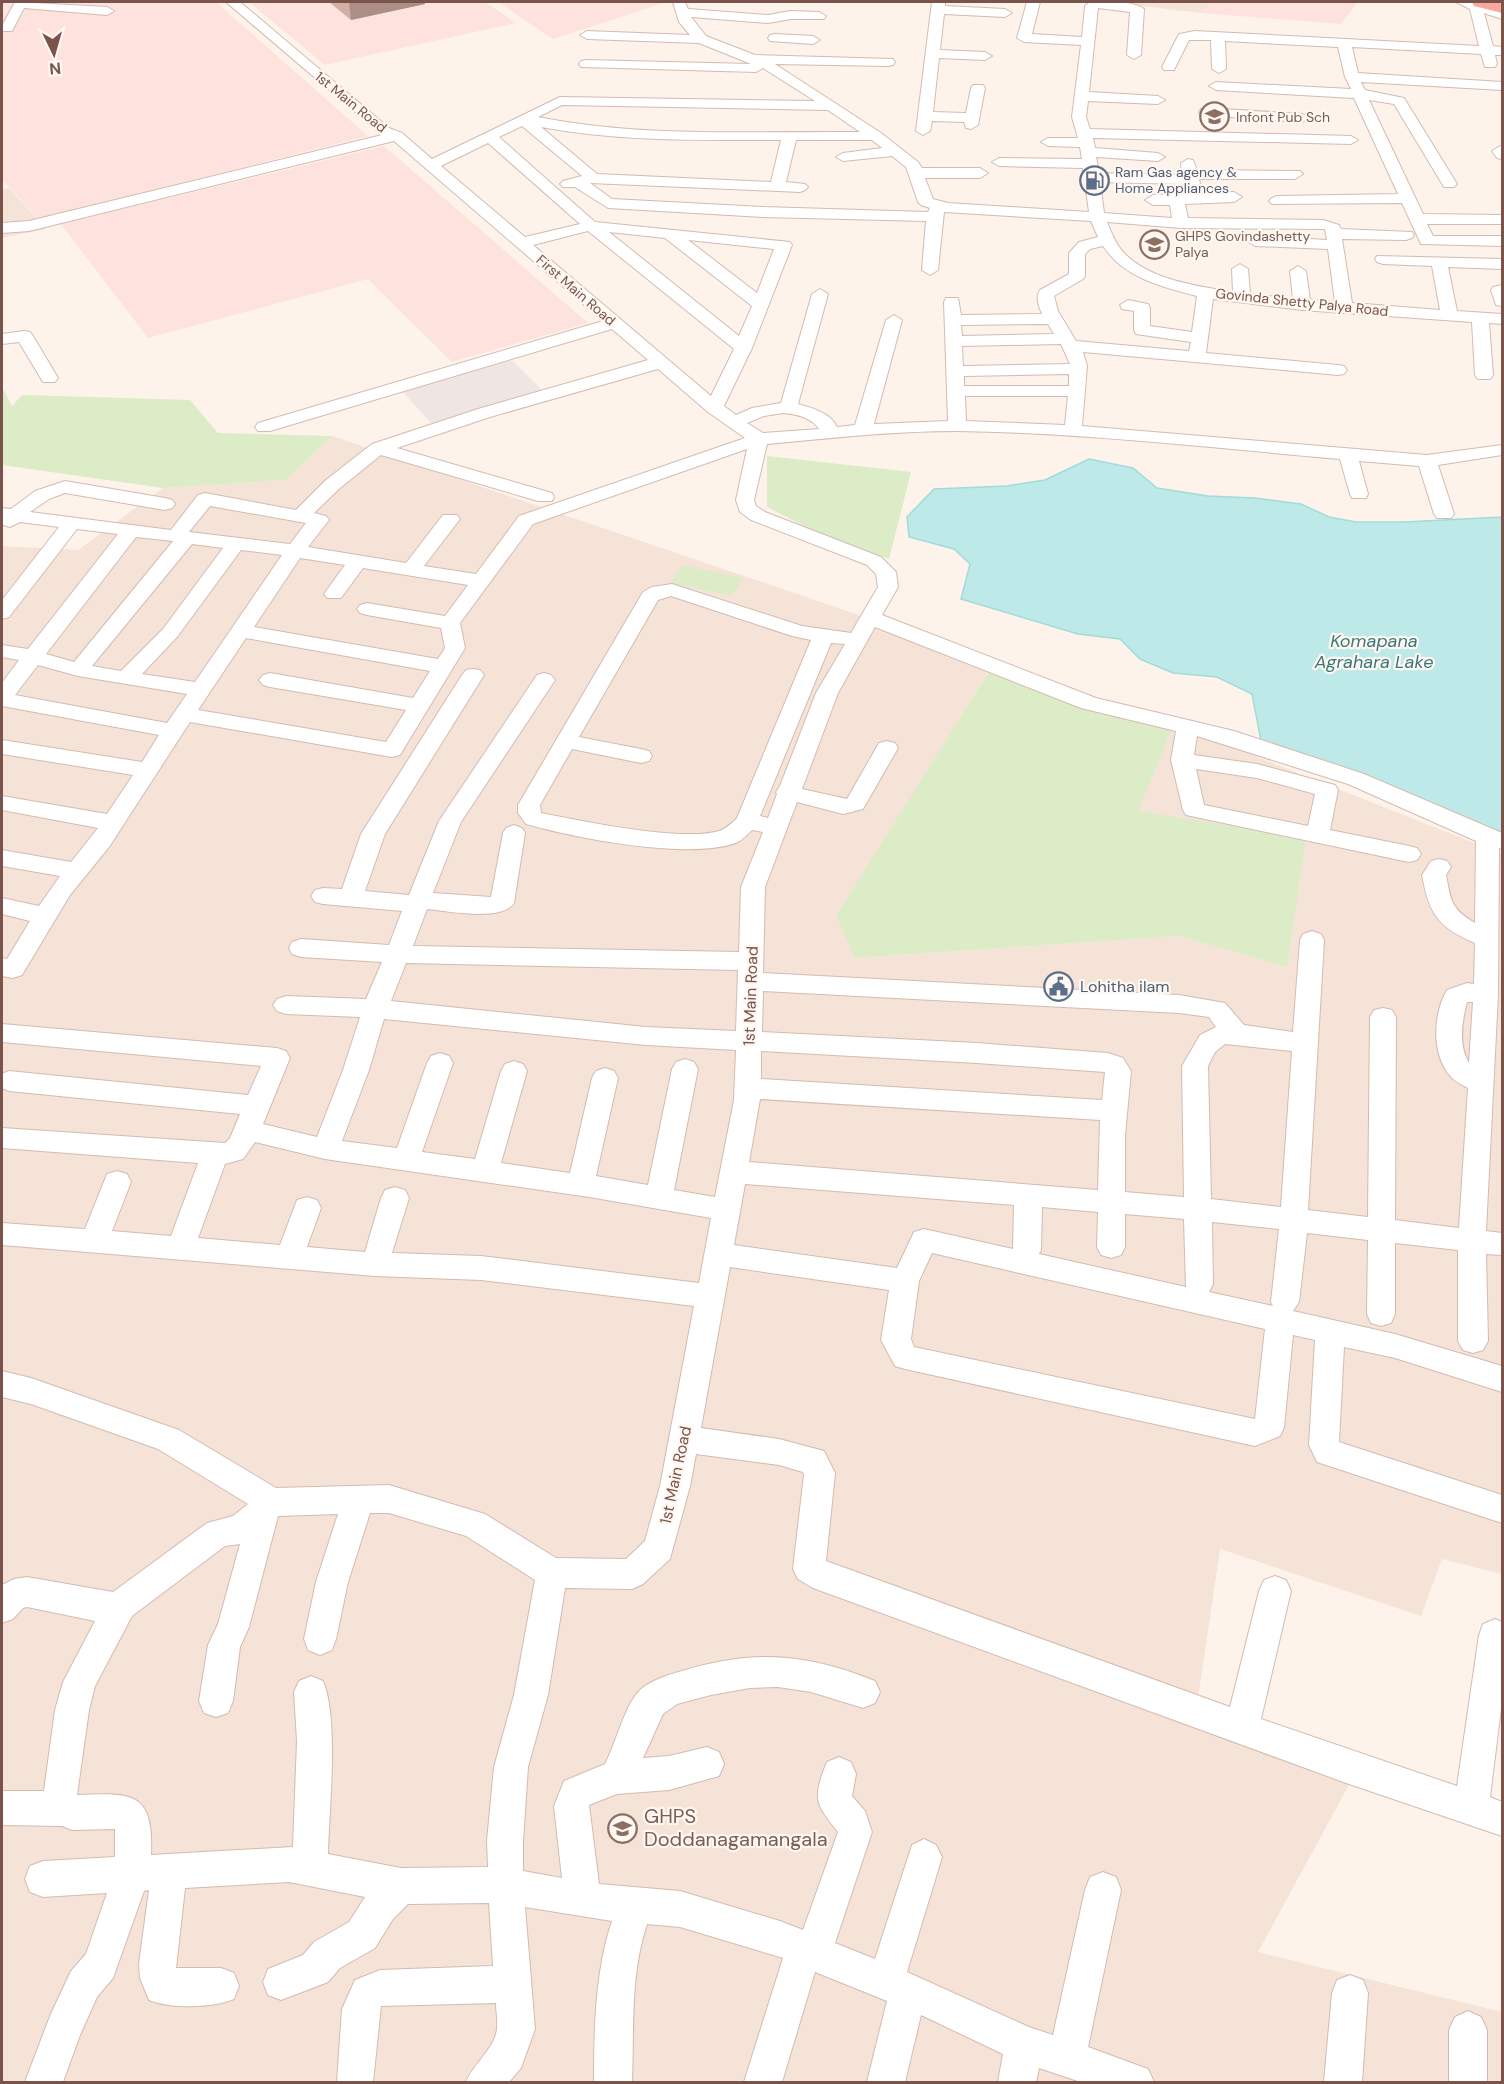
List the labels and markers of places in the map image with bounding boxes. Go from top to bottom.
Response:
school or university icon: Infont Pub Sch [1199,101,1231,133]
place label: Infont Pub Sch [1236,108,1330,126]
place label: Ram Gas agency & Home Appliances [1115,163,1237,197]
fuel station icon: Ram Gas agency & Home Appliances [1078,164,1110,196]
place label: GHPS Govindashetty Palya [1175,227,1311,261]
school or university icon: GHPS Govindashetty Palya [1138,228,1170,260]
public building icon: Lohitha ilam [1043,970,1075,1002]
place label: Lohitha ilam [1080,976,1169,997]
place label: GHPS Doddanagamangala [644,1803,828,1852]
school or university icon: GHPS Doddanagamangala [607,1812,639,1844]

